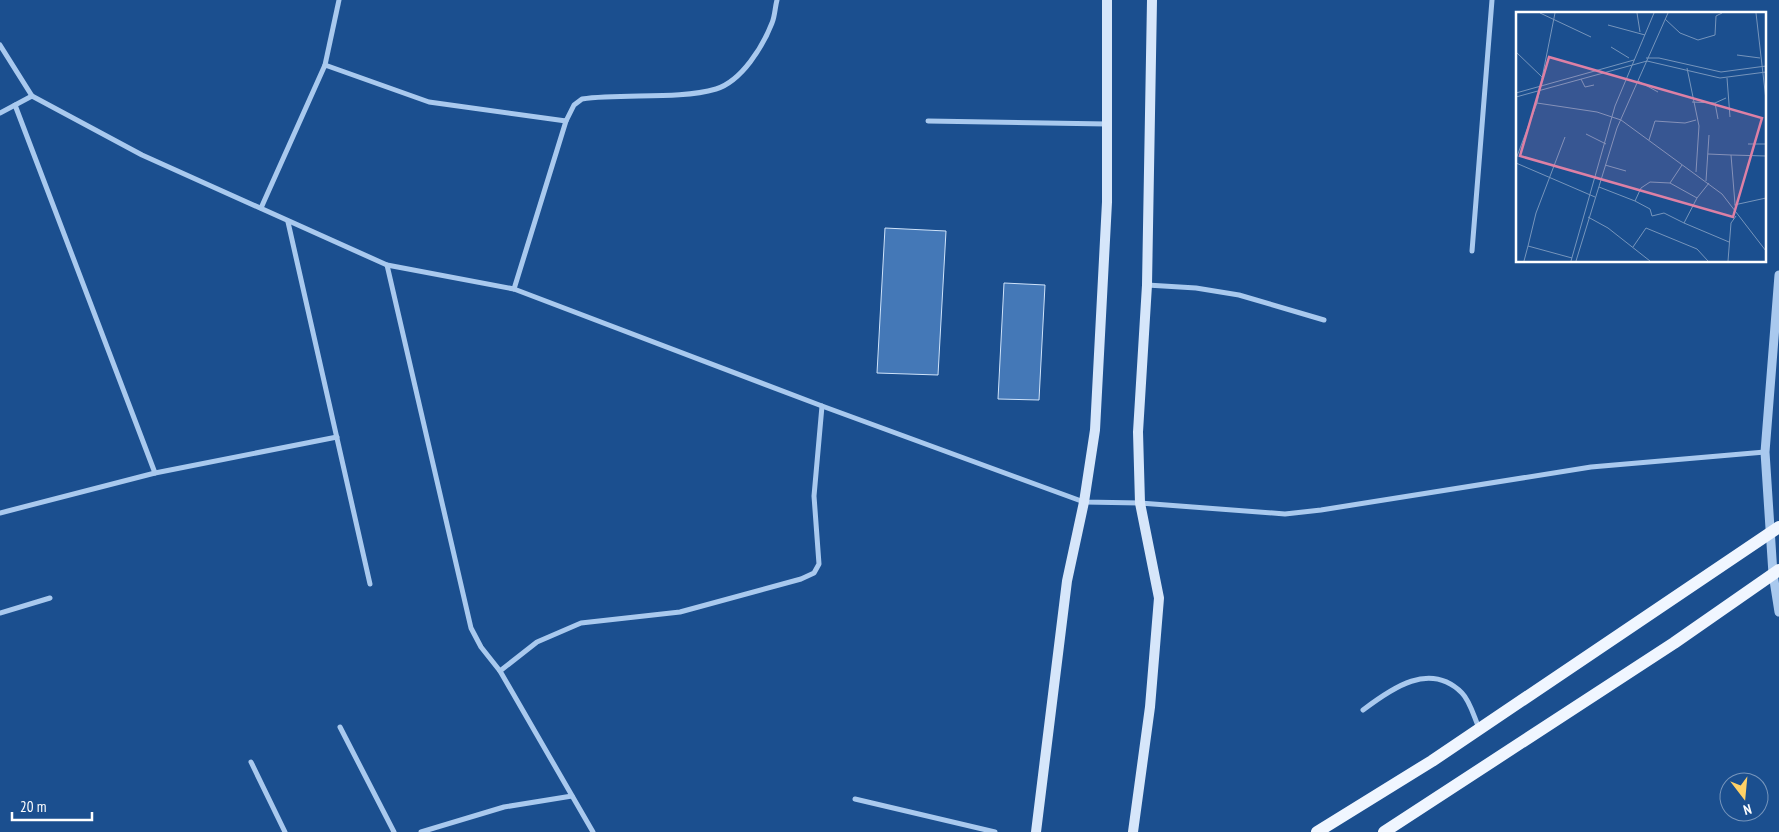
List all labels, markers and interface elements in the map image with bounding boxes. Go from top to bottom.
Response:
inset map [1516,12,1766,262]
north arrow [1719,772,1769,822]
scale bar [12,790,92,822]
text: 20 m [20,797,46,816]
text: N [1741,800,1754,819]

